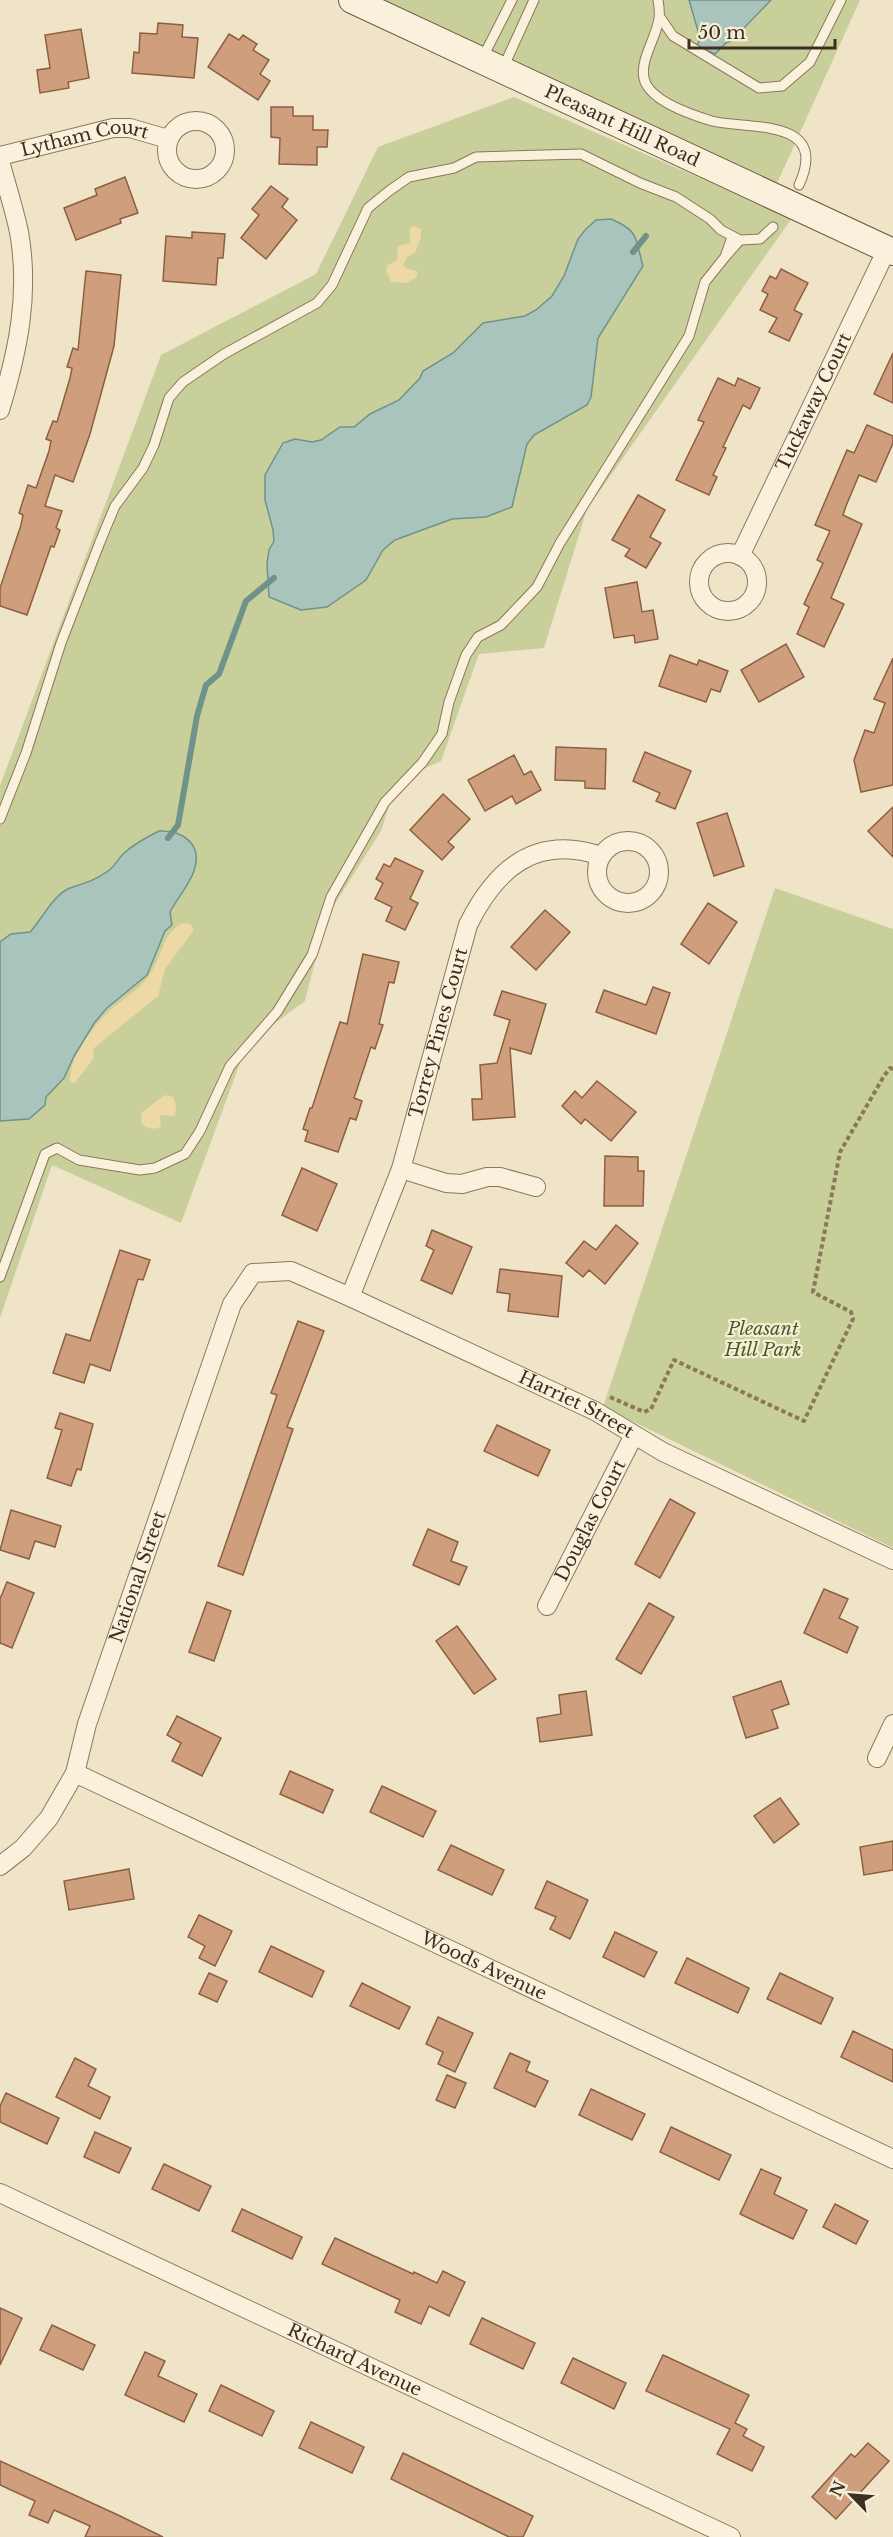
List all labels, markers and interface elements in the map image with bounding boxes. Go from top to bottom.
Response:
scale bar [689,12,834,50]
text: 50 m [698,22,746,44]
street label: Pleasant Hill Road [541,80,703,171]
street label: Lytham Court [18,117,151,161]
street label: Tuckaway Court [771,329,856,474]
street label: Torrey Pines Court [405,945,472,1120]
park label: Pleasant Hill Park [724,1318,801,1361]
street label: Harriet Street [515,1366,638,1443]
street label: Douglas Court [550,1456,631,1585]
street label: National Street [105,1508,171,1646]
street label: Woods Avenue [416,1926,550,2005]
street label: Richard Avenue [284,2319,425,2401]
north arrow [821,2465,881,2525]
text: N [825,2478,850,2500]

